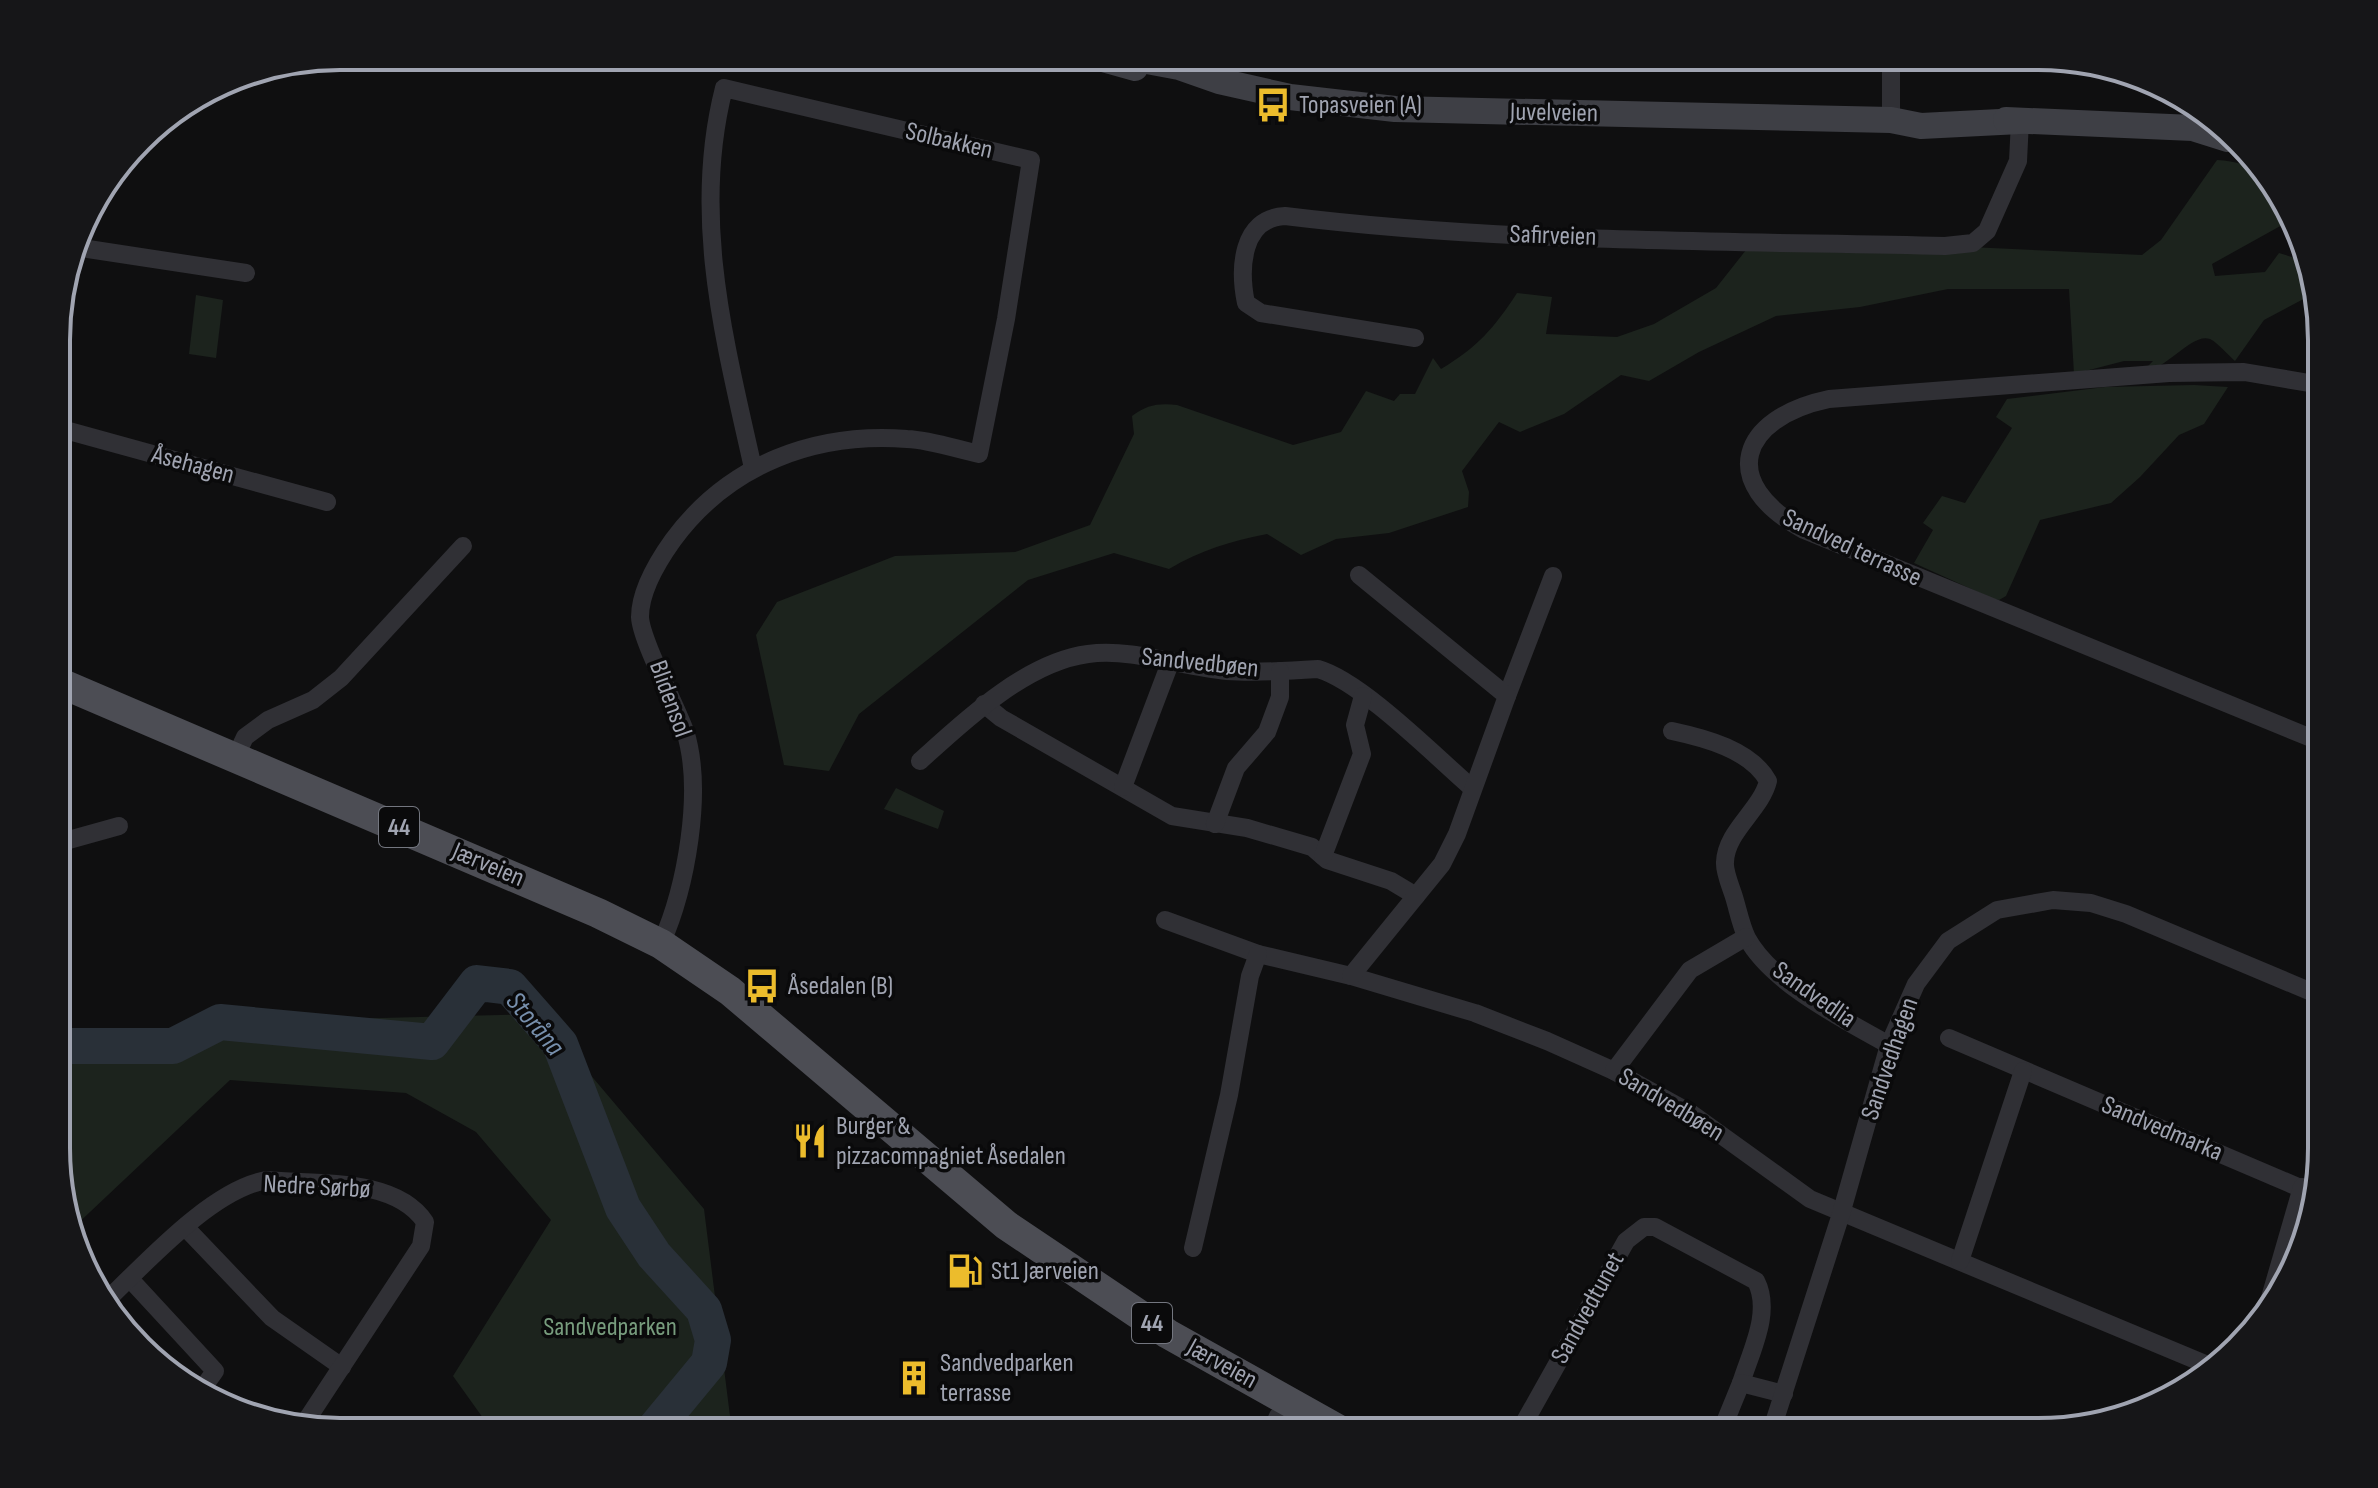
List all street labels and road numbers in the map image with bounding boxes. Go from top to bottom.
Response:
street label: Juvelveien [1509,97,1598,129]
street label: Solbakken [902,116,996,166]
street label: Safirveien [1509,219,1597,253]
street label: Åsehagen [147,439,238,491]
street label: Sandved terrasse [1778,502,1926,594]
street label: Sandvedbøen [1140,641,1260,685]
street label: Blidensol [642,657,698,741]
road number: 44 [379,807,419,847]
street label: Jærveien [446,836,529,894]
street label: Sandvedlia [1766,955,1862,1035]
street label: Sandvedhagen [1855,994,1925,1124]
street label: Sandvedbøen [1613,1061,1729,1149]
street label: Sandvedmarka [2097,1090,2227,1168]
street label: Nedre Sørbø [263,1169,372,1205]
street label: Sandvedtunet [1545,1247,1631,1369]
road number: 44 [1132,1303,1172,1343]
street label: Jærveien [1181,1332,1262,1396]

